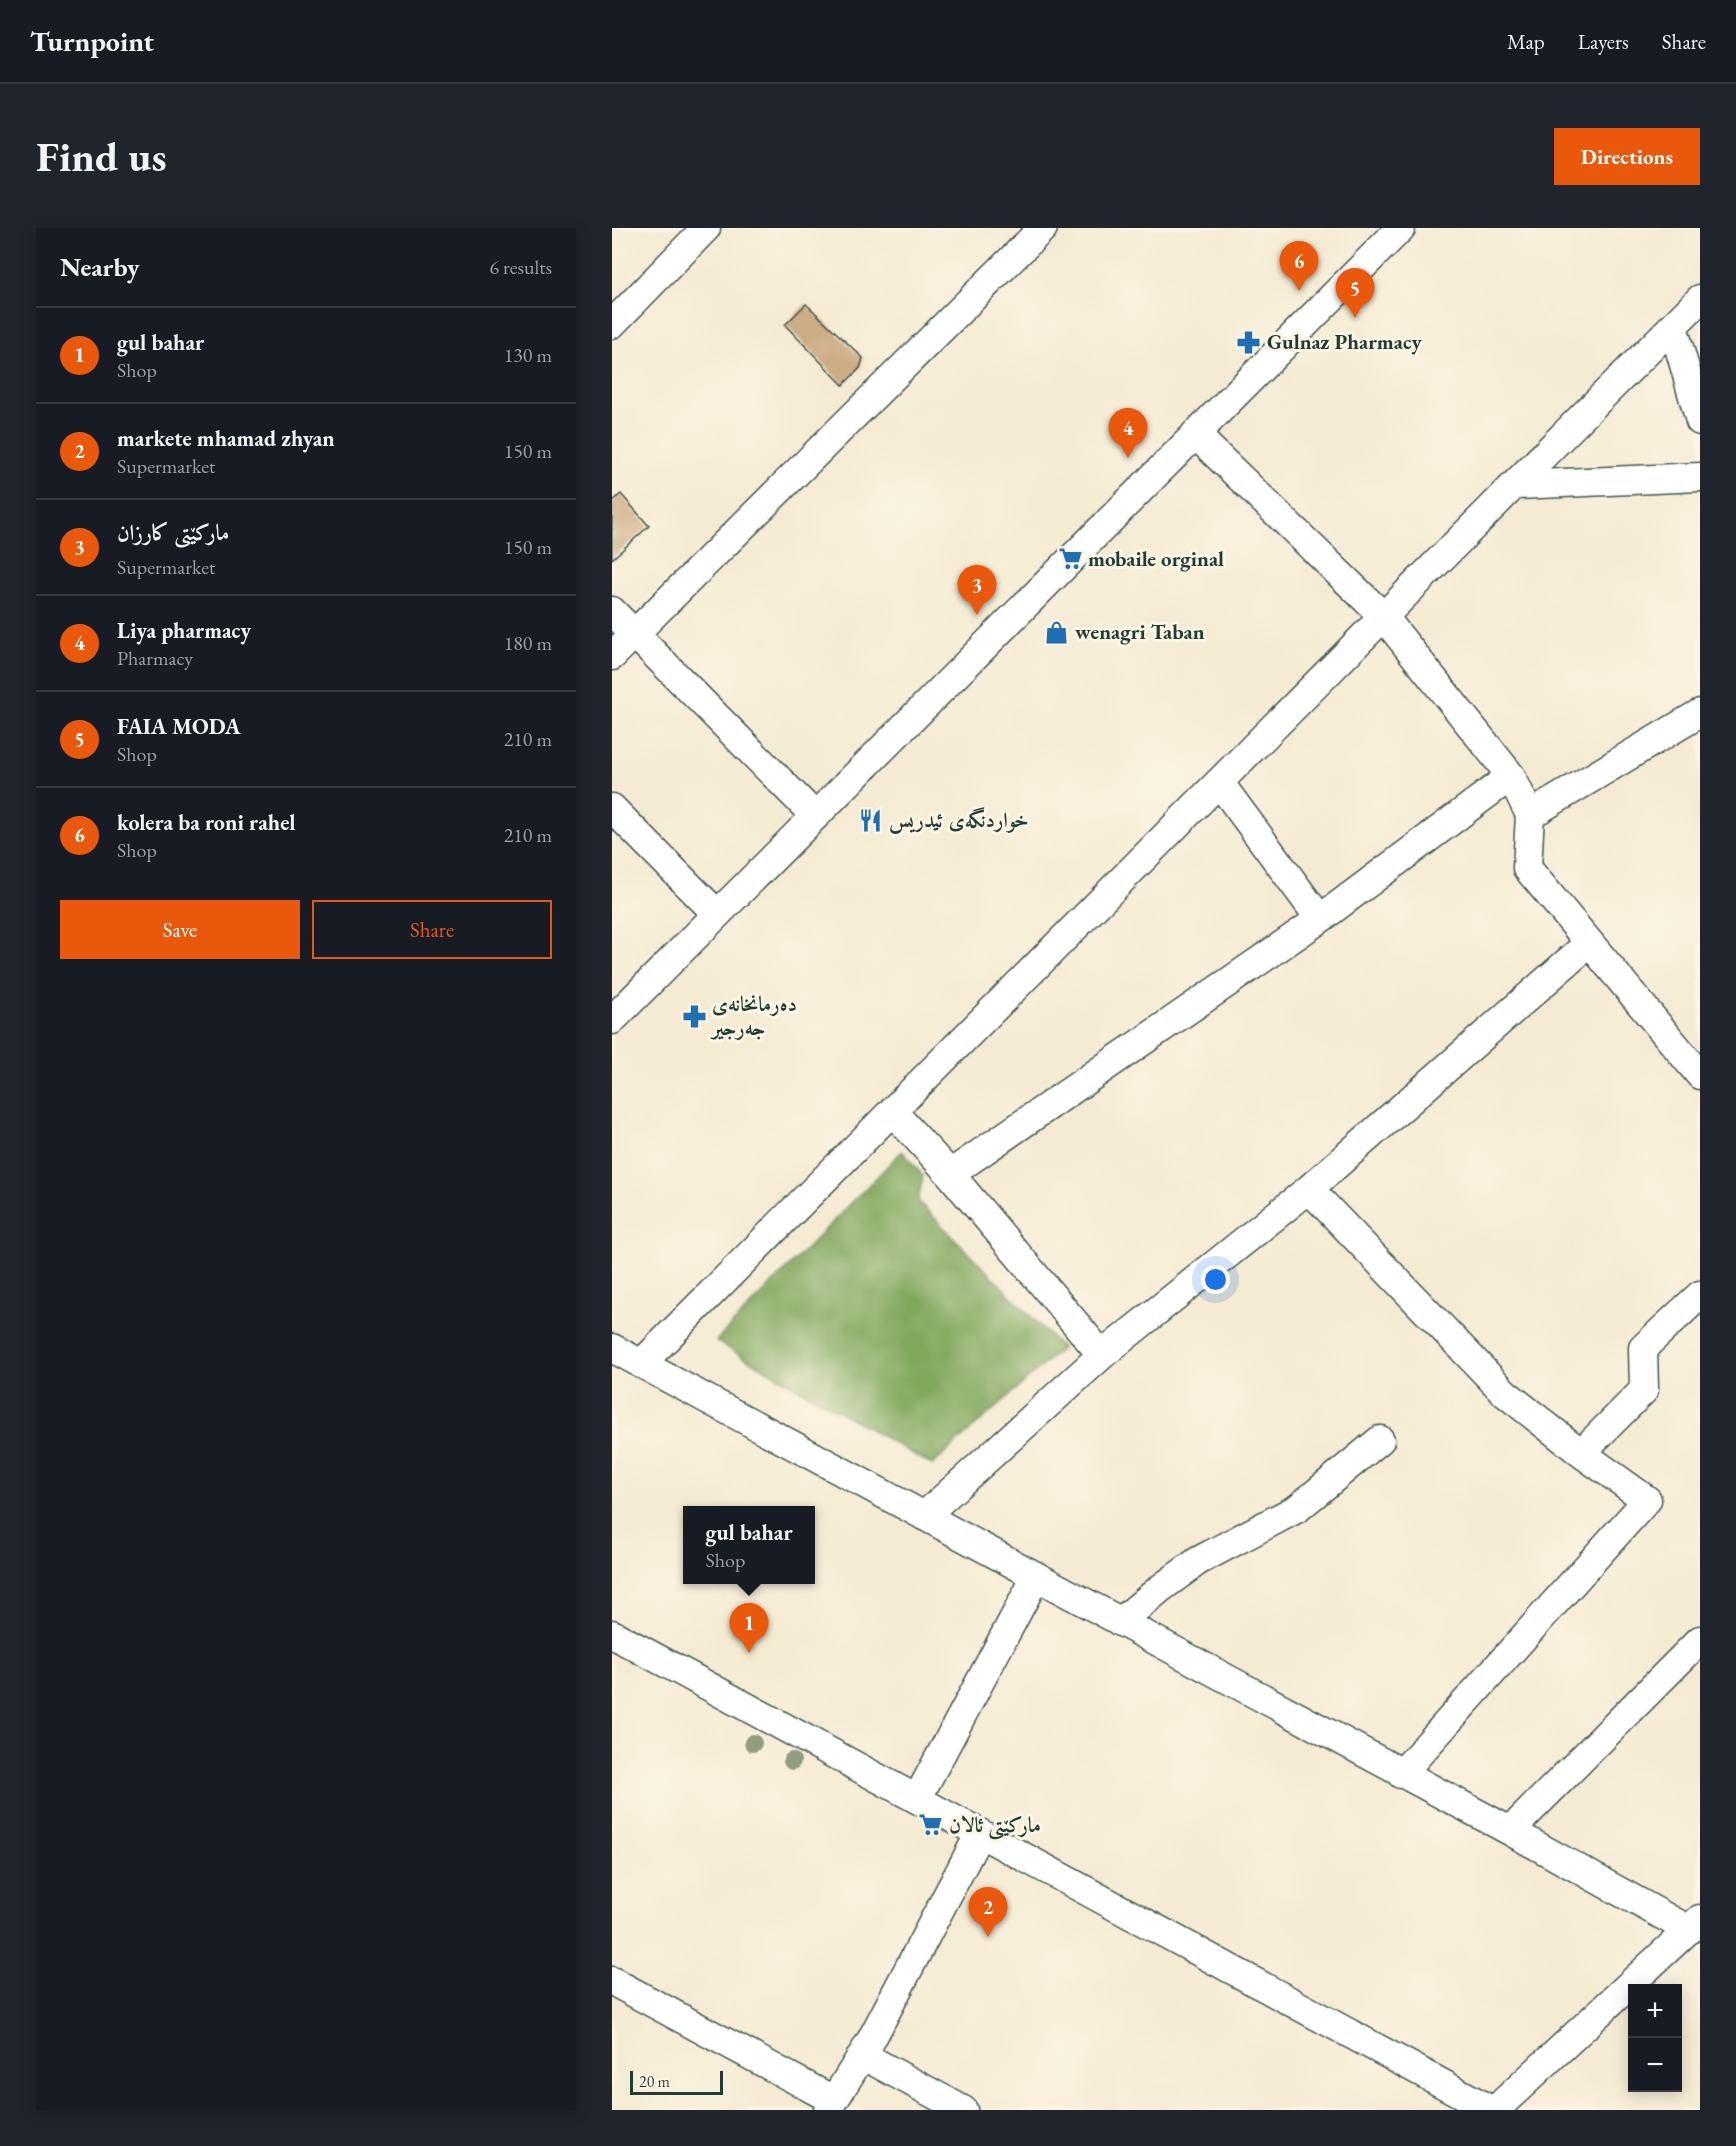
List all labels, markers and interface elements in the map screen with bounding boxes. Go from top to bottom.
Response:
text: Turnpoint [30,23,154,59]
text: Map [1507,28,1545,55]
text: Layers [1578,28,1629,55]
text: Share [1662,28,1706,55]
button: Directions [1554,128,1700,185]
text: Find us [36,129,167,184]
pin: 6 [1280,242,1318,291]
text: Nearby [60,250,140,284]
text: 6 results [489,254,552,280]
pin: 5 [1336,268,1374,318]
text: gul bahar [117,328,204,357]
place label: Gulnaz Pharmacy [1267,328,1423,355]
pharmacy icon: Gulnaz Pharmacy [1236,329,1262,355]
text: 1 [74,342,85,368]
text: 130 m [504,342,552,368]
text: Shop [117,357,157,383]
pin: 4 [1108,408,1148,458]
text: markete mhamad zhyan [117,424,335,453]
text: 2 [74,438,85,464]
text: 150 m [504,438,552,464]
text: Supermarket [117,453,215,479]
text: مارکێتی کارزان [117,518,229,547]
text: 3 [74,534,85,560]
text: 150 m [504,534,552,560]
place label: mobaile orginal [1088,545,1224,572]
supermarket icon: mobaile orginal [1057,546,1083,572]
text: Supermarket [117,554,215,580]
pin: 3 [958,566,997,615]
text: Liya pharmacy [117,616,251,645]
place label: wenagri Taban [1075,618,1205,645]
shop icon: wenagri Taban [1044,619,1070,645]
text: 4 [74,630,85,656]
text: 180 m [504,630,552,656]
text: Pharmacy [117,645,193,671]
text: FAIA MODA [117,712,241,741]
text: 5 [74,726,85,752]
text: 210 m [504,726,552,752]
text: Shop [117,741,157,767]
place label: خواردنگەی ئیدریس [889,806,1029,834]
restaurant icon: خواردنگەی ئیدریس [858,807,884,833]
text: kolera ba roni rahel [117,808,296,837]
text: 6 [74,822,85,848]
text: 210 m [504,822,552,848]
text: Shop [117,837,157,863]
button: Save [60,900,300,959]
button: Share [312,900,552,959]
place label: دەرمانخانەی جەرجیر [710,990,797,1041]
pharmacy icon: دەرمانخانەی جەرجیر [681,1003,707,1029]
your location [1201,1265,1230,1294]
popup [683,1506,815,1584]
text: gul bahar [705,1518,793,1547]
text: Shop [705,1547,745,1573]
pin: 1 [730,1604,768,1653]
place label: مارکێتی ئالان [949,1811,1041,1840]
supermarket icon: مارکێتی ئالان [918,1812,944,1838]
pin: 2 [968,1888,1007,1937]
map controls [1628,1984,1682,2092]
button: + [1628,1984,1682,2038]
button: − [1628,2038,1682,2092]
scale bar [630,2068,723,2096]
text: 20 m [639,2071,670,2092]

